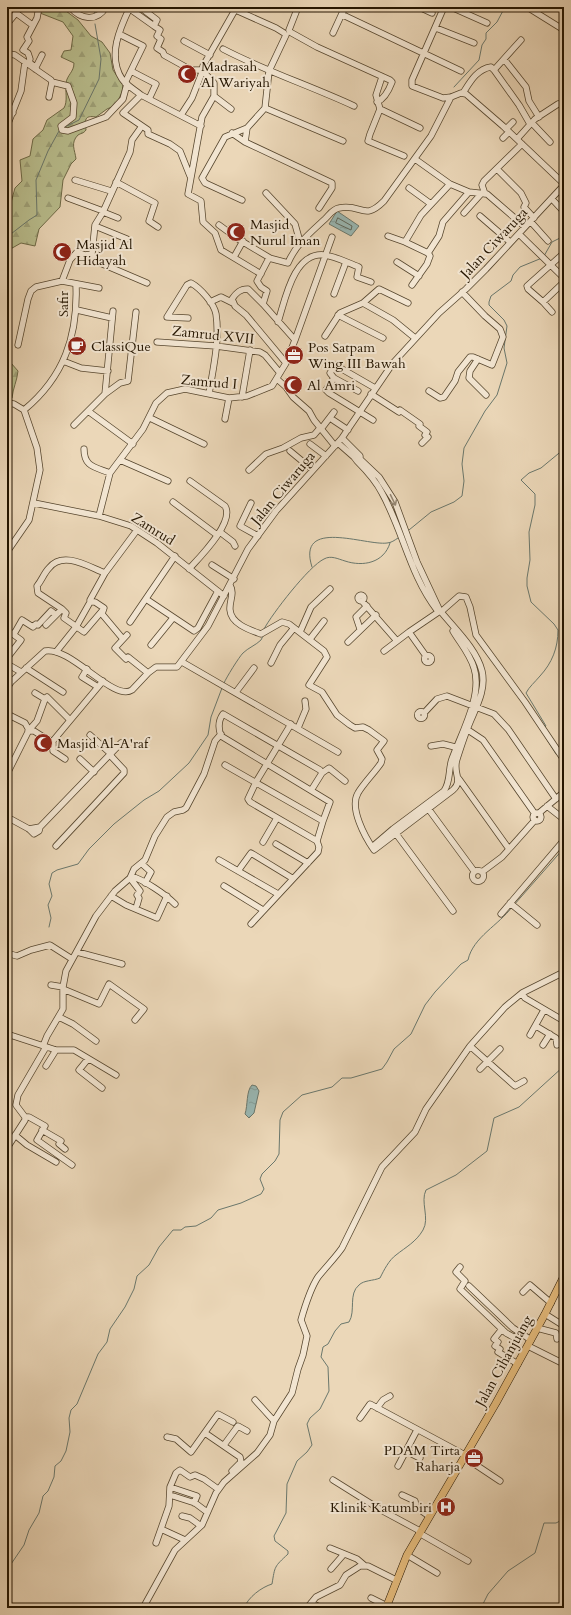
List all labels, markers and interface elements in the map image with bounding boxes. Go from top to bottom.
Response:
place label: Madrasah Al Wariyah [201,57,270,92]
mosque icon: Madrasah Al Wariyah [176,63,198,85]
street label: Jalan Ciwaruga [455,203,532,284]
place label: Masjid Nurul Iman [250,215,320,250]
mosque icon: Masjid Nurul Iman [225,221,247,243]
place label: Masjid Al Hidayah [76,235,133,270]
mosque icon: Masjid Al Hidayah [51,241,73,263]
street label: Safir [54,290,73,317]
street label: Zamrud XVII [171,321,255,349]
cafe icon: ClassiQue [66,335,88,357]
place label: ClassiQue [91,337,151,356]
place label: Pos Satpam Wing III Bawah [307,338,406,373]
office icon: Pos Satpam Wing III Bawah [283,344,305,366]
street label: Zamrud I [180,370,238,394]
mosque icon: Al Amri [282,374,304,396]
place label: Al Amri [307,376,355,395]
street label: Jalan Ciwaruga [245,447,319,530]
one-way arrow [390,494,397,506]
street label: Zamrud [128,508,179,550]
mosque icon: Masjid Al-A'raf [32,732,54,754]
place label: Masjid Al-A'raf [57,734,151,753]
street label: Jalan Cihanjuang [470,1312,537,1412]
place label: PDAM Tirta Raharja [384,1441,460,1476]
office icon: PDAM Tirta Raharja [463,1447,485,1469]
hospital icon: Klinik Katumbiri [435,1496,457,1518]
place label: Klinik Katumbiri [330,1498,432,1517]

